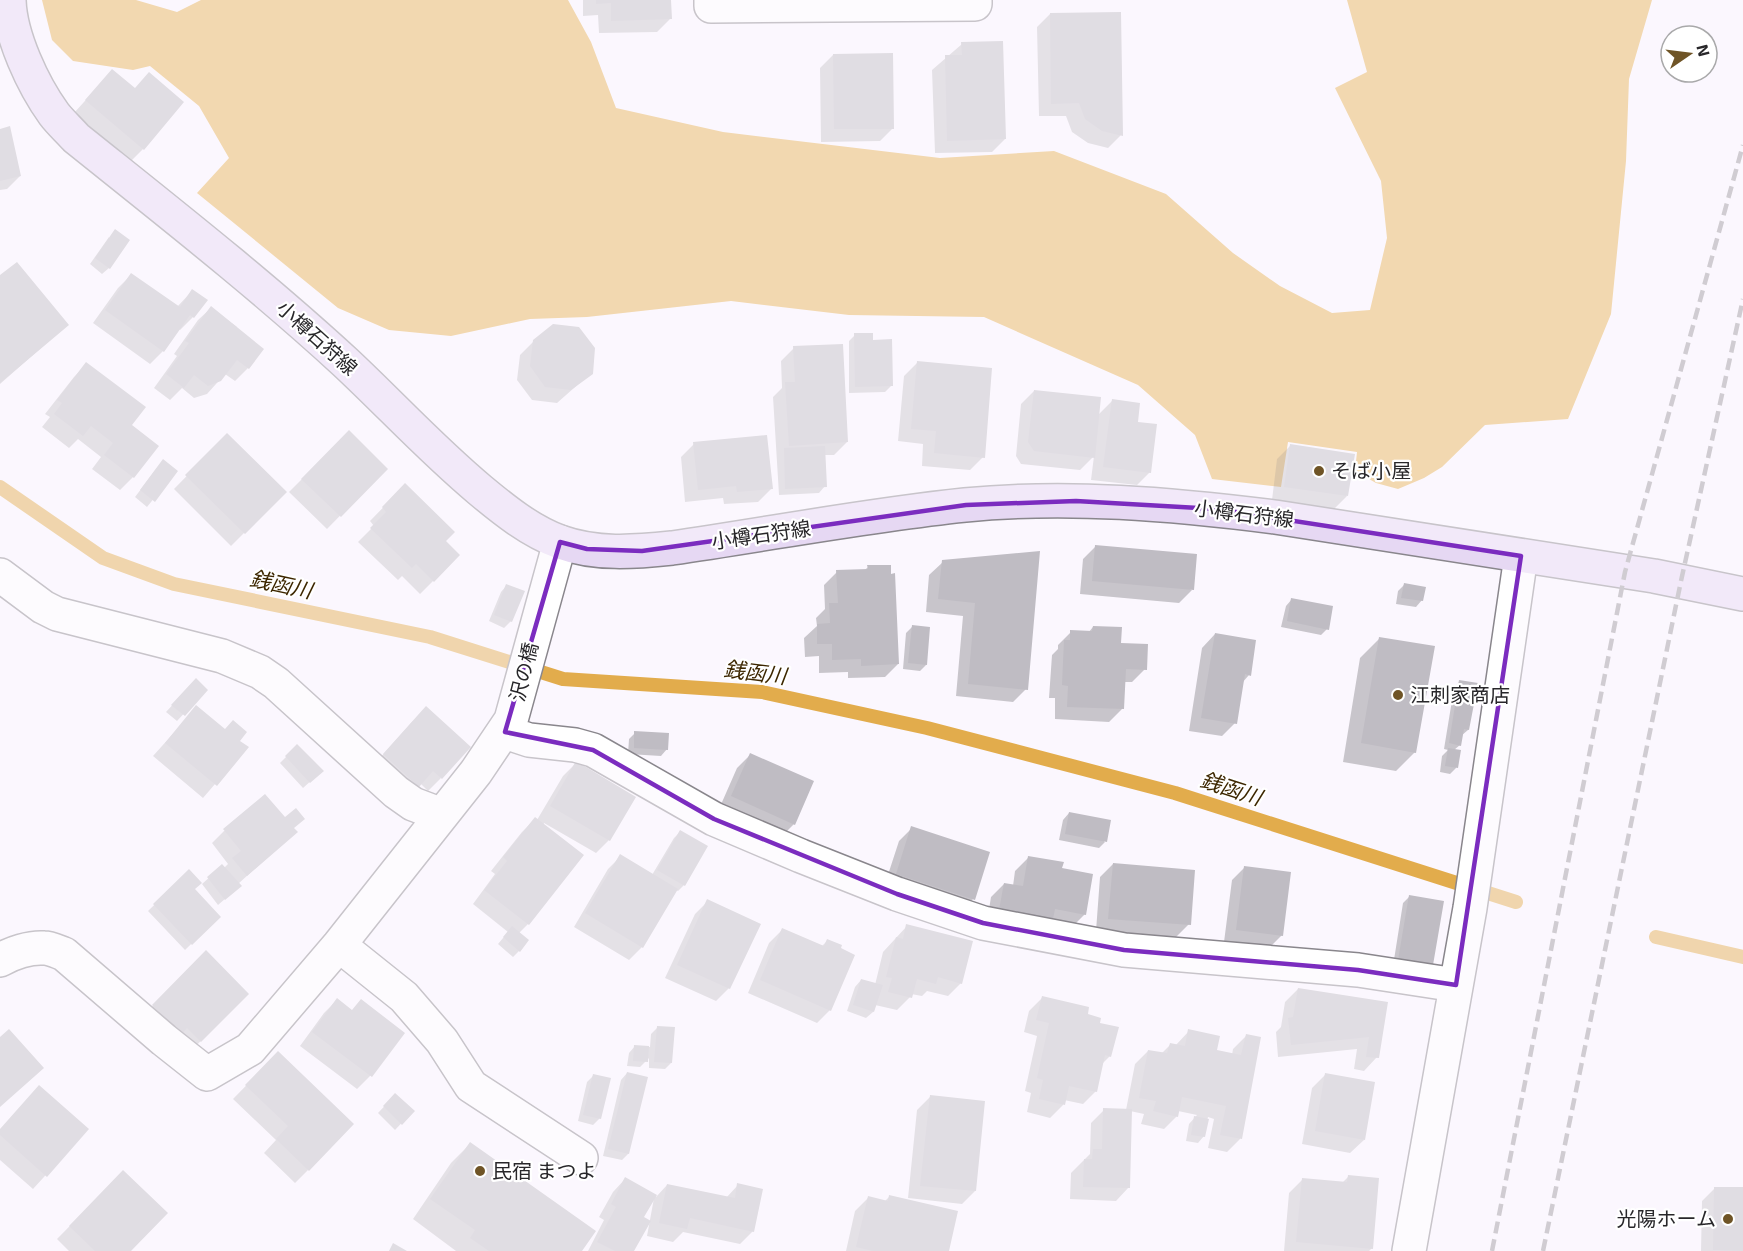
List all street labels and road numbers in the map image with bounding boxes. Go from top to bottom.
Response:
street label: 小樽石狩線 [272,295,363,380]
street label: 小樽石狩線 [1193,495,1295,531]
street label: 小樽石狩線 [710,515,812,553]
street label: 沢の橋 [504,640,542,704]

